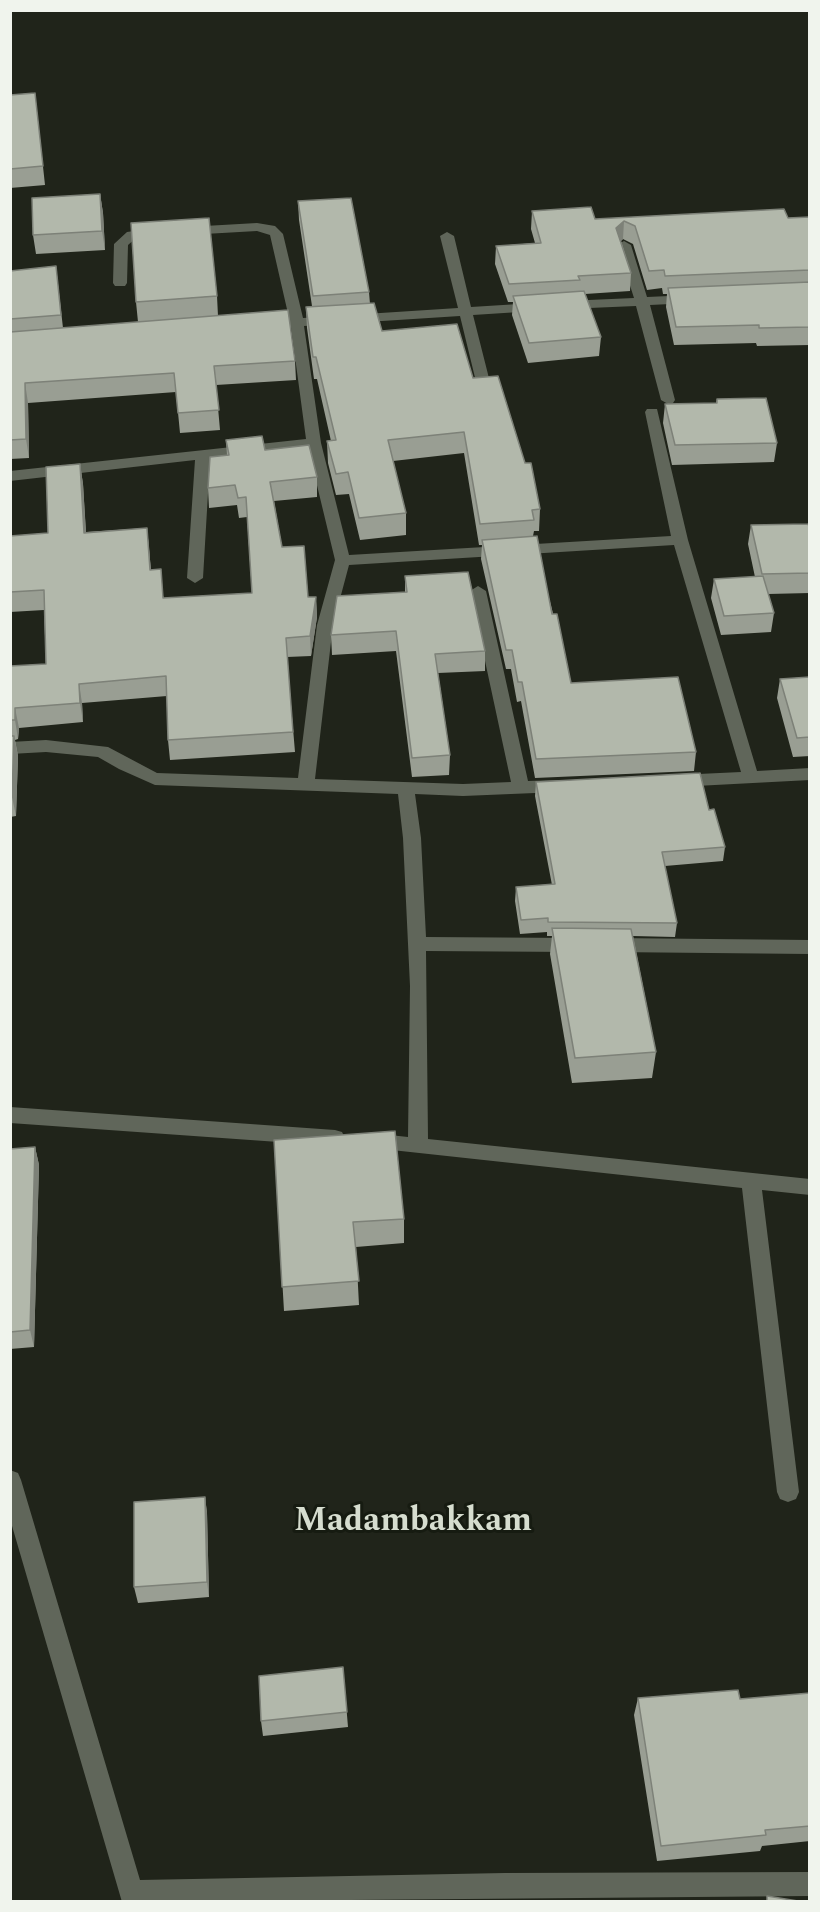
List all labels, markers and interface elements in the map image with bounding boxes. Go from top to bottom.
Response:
district label: Madambakkam [294,1504,532,1544]

